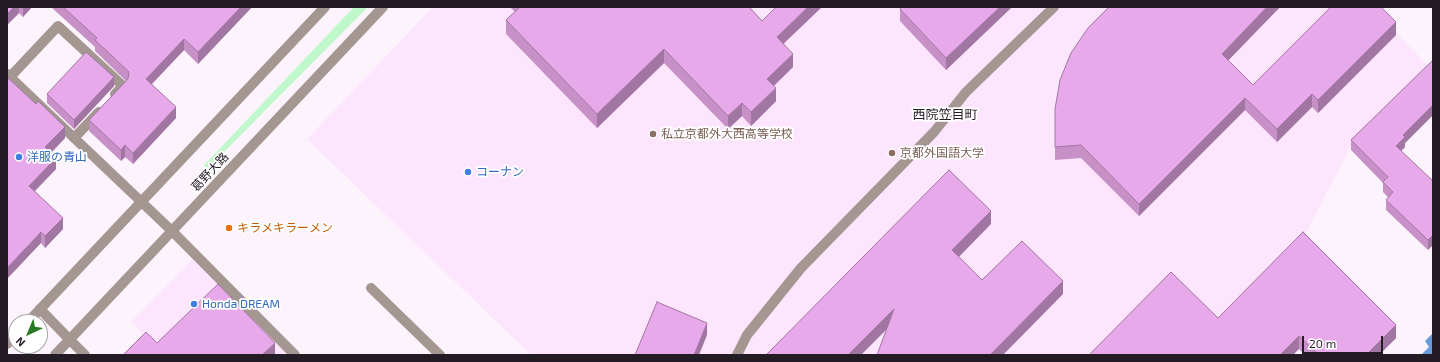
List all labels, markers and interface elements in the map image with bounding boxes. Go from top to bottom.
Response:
district label: 西院笠目町 [913,107,977,123]
place label: 私立京都外大西高等学校 [661,127,793,141]
marker: 私立京都外大西高等学校 [648,129,658,139]
place label: 京都外国語大学 [900,146,984,160]
marker: 京都外国語大学 [887,148,897,158]
place label: 洋服の青山 [27,150,87,164]
street label: 葛野大路 [188,150,232,194]
marker: 洋服の青山 [14,152,24,162]
place label: コーナン [476,165,524,179]
marker: コーナン [463,167,473,177]
place label: キラメキラーメン [237,221,333,235]
marker: キラメキラーメン [224,223,234,233]
place label: Honda DREAM [202,297,280,311]
marker: Honda DREAM [189,299,199,309]
north arrow [8,314,48,354]
scale bar [1304,328,1385,354]
text: N [13,335,27,350]
text: 20 m [1309,336,1336,350]

